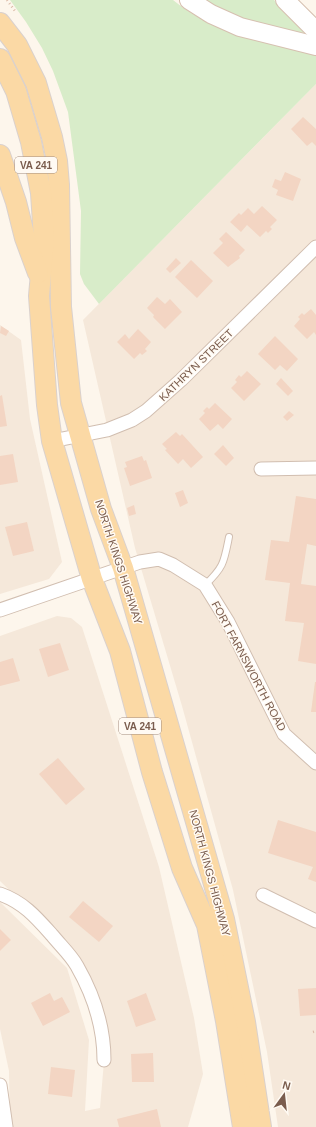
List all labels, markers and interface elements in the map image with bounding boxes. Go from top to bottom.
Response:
road number: VA 241 [15,157,57,173]
street label: KATHRYN STREET [157,326,236,403]
street label: NORTH KINGS HIGHWAY [93,498,145,627]
street label: FORT FARNSWORTH ROAD [210,599,288,733]
road number: VA 241 [119,718,161,734]
street label: NORTH KINGS HIGHWAY [187,808,233,938]
north arrow [264,1075,304,1115]
text: N [281,1079,292,1092]

